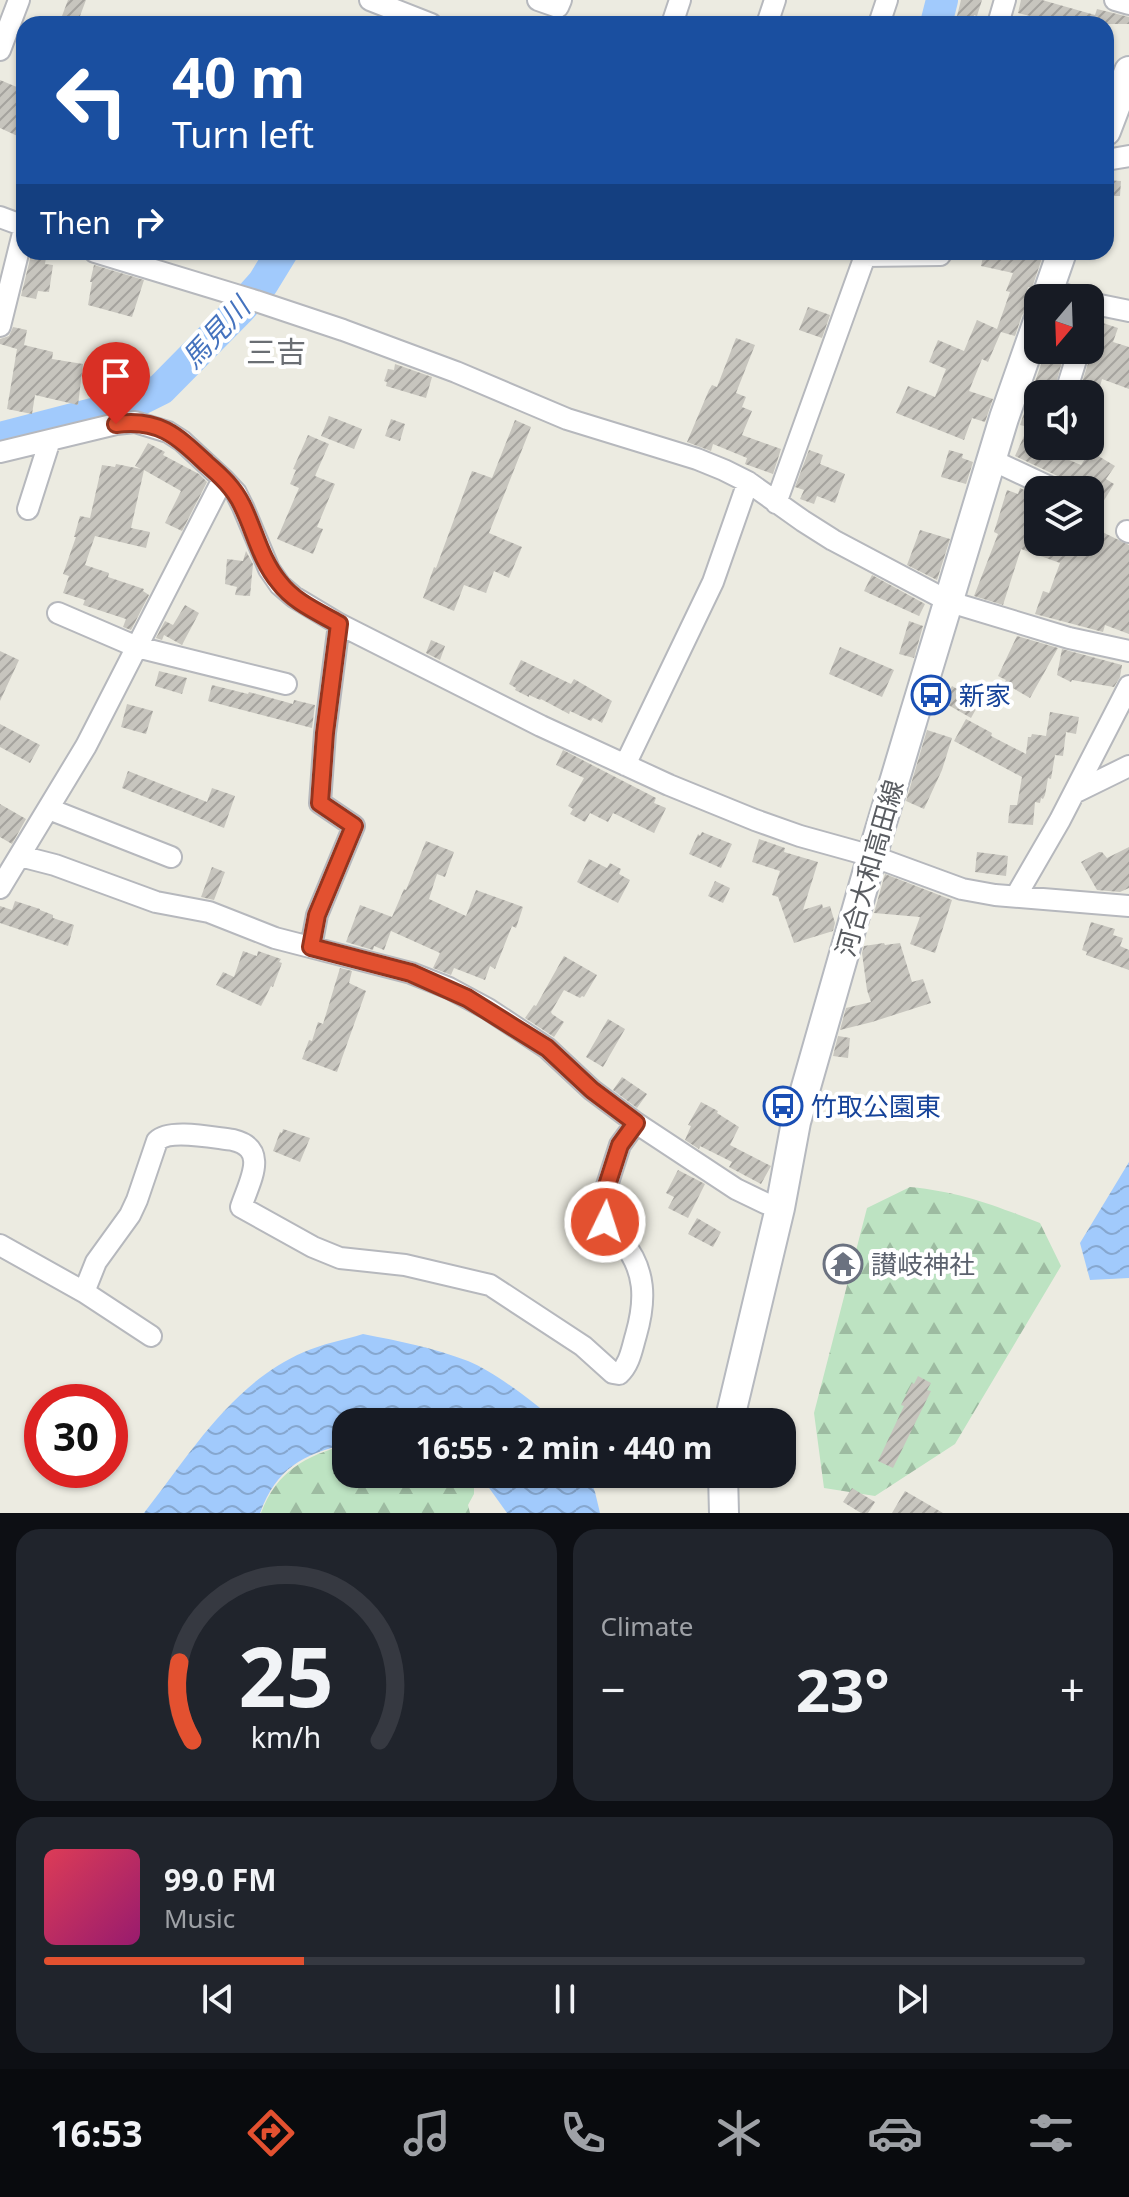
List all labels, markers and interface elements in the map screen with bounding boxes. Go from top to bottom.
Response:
text: 40 m [172,38,305,114]
icon: left [40,48,144,152]
text: Turn left [172,110,314,159]
icon: right [127,200,171,244]
text: Then [40,202,111,243]
north arrow [1024,284,1104,364]
map controls [1024,284,1104,556]
water label: 馬見川 [172,286,260,376]
district label: 三吉 [246,331,306,372]
pin [82,342,150,424]
icon: arrive [94,354,138,398]
button: sound [1024,380,1104,460]
button: layers [1024,476,1104,556]
bus stop icon: 新家 [910,674,952,716]
place label: 新家 [959,677,1011,713]
street label: 河合大和高田線 [827,776,911,960]
bus stop icon: 竹取公園東 [762,1085,804,1127]
place label: 竹取公園東 [811,1088,941,1124]
position arrow [563,1180,647,1264]
temple icon: 讃岐神社 [822,1243,864,1285]
place label: 讃岐神社 [871,1246,975,1282]
speed limit sign: 30 [24,1384,128,1488]
text: 16:55 · 2 min · 440 m [416,1427,712,1468]
text: Climate [601,1608,693,1644]
text: 25 [239,1618,334,1731]
text: 23° [796,1648,890,1730]
text: − [601,1659,626,1719]
text: + [1060,1659,1085,1719]
text: km/h [251,1717,321,1756]
text: 99.0 FM [164,1859,276,1900]
text: Music [164,1900,235,1936]
icon: previous [196,1977,240,2021]
icon: pause [543,1977,587,2021]
icon: next [890,1977,934,2021]
icon: directions [243,2105,299,2161]
icon: music [399,2105,455,2161]
icon: phone [555,2105,611,2161]
icon: climate [711,2105,767,2161]
icon: car [867,2105,923,2161]
icon: filters [1023,2105,1079,2161]
text: 16:53 [50,2109,143,2158]

